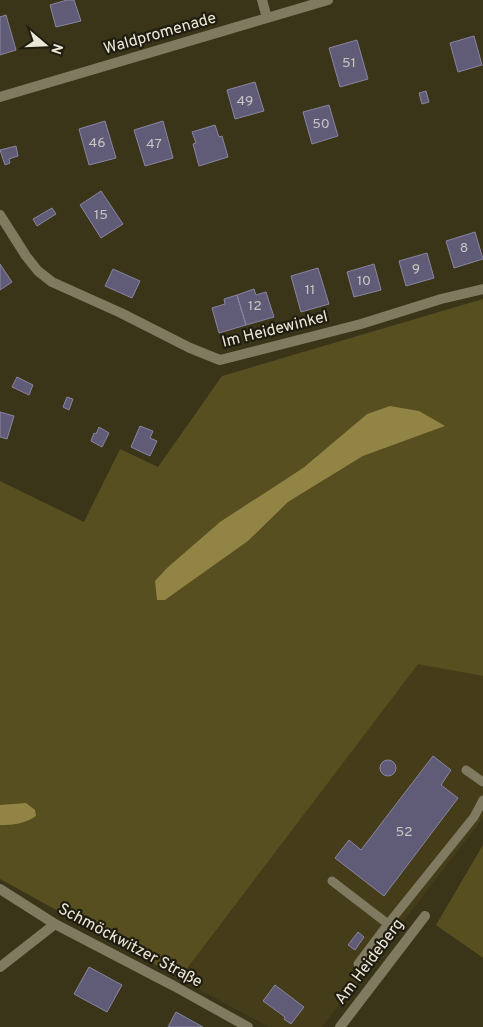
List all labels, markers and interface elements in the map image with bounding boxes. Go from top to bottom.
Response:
street label: Waldpromenade [101,8,219,60]
north arrow [20,20,70,70]
text: N [46,41,66,56]
house number: 51 [342,55,356,72]
house number: 49 [237,93,253,110]
house number: 50 [312,116,330,133]
house number: 46 [88,135,106,152]
house number: 47 [146,136,162,153]
house number: 15 [94,207,108,224]
house number: 8 [460,240,468,257]
house number: 9 [412,261,420,278]
house number: 10 [357,273,371,290]
house number: 11 [305,282,315,299]
house number: 12 [248,298,262,315]
street label: Im Heidewinkel [220,307,330,353]
house number: 52 [395,824,413,841]
street label: Schmöckwitzer Straße [54,899,206,993]
street label: Am Heideberg [331,915,409,1009]

